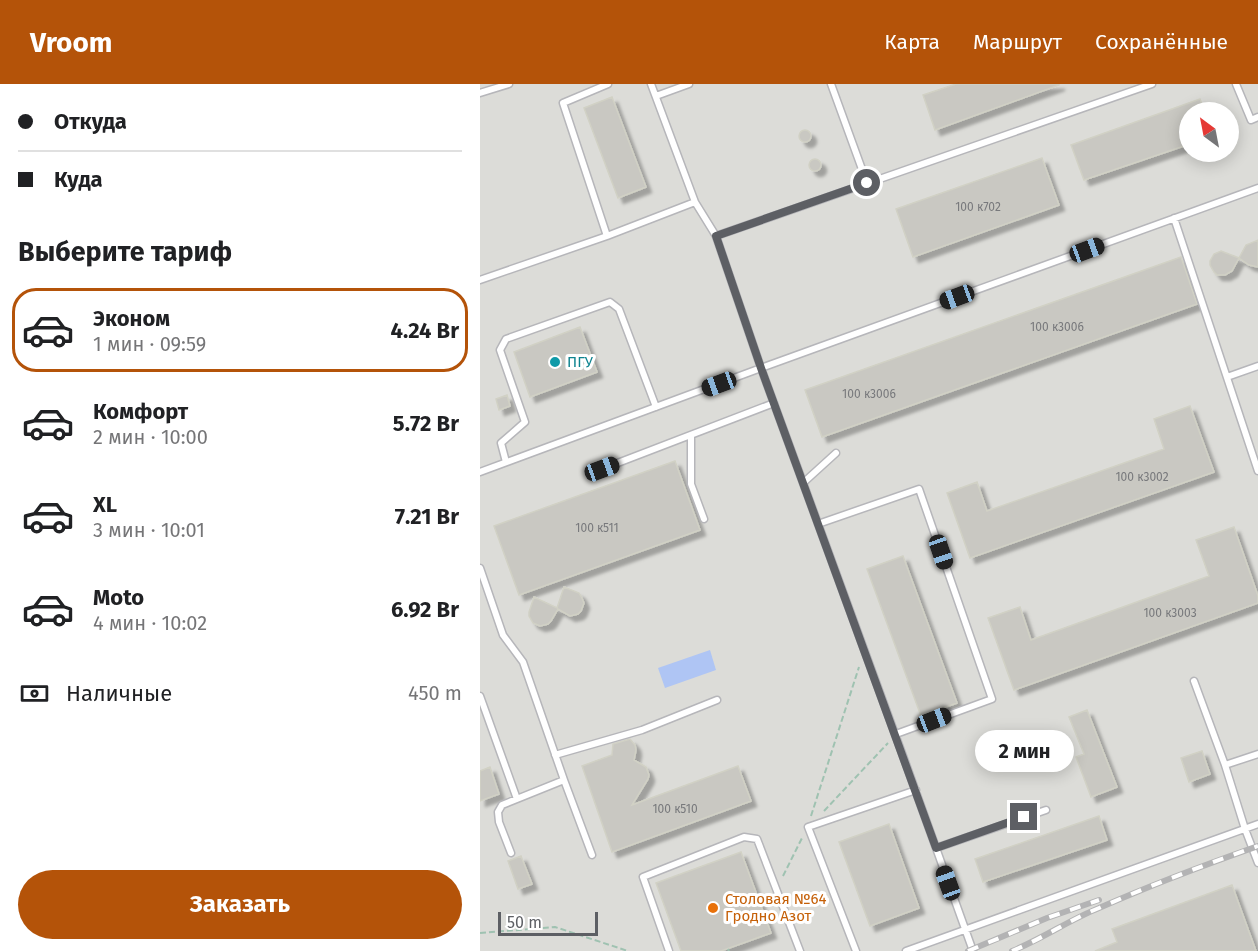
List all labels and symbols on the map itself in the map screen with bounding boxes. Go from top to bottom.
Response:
north arrow [1179,102,1239,162]
route start [853,169,880,196]
house number: 100 к702 [955,200,1001,214]
car [1067,235,1107,265]
car [937,282,977,312]
house number: 100 к3006 [1030,320,1084,334]
place label: ПГУ [567,353,594,371]
marker: ПГУ [548,355,562,369]
car [699,369,739,399]
house number: 100 к3006 [842,387,896,401]
car [582,454,622,484]
house number: 100 к3002 [1115,470,1169,484]
house number: 100 к511 [575,521,619,535]
car [927,532,955,572]
house number: 100 к3003 [1143,606,1197,620]
car [914,705,954,735]
callout: 2 мин [974,730,1074,772]
house number: 100 к510 [652,802,698,816]
route end [1010,803,1037,830]
car [933,863,963,903]
place label: Столовая №64 Гродно Азот [725,890,827,925]
marker: Столовая №64 Гродно Азот [706,901,720,915]
scale bar [498,909,598,936]

